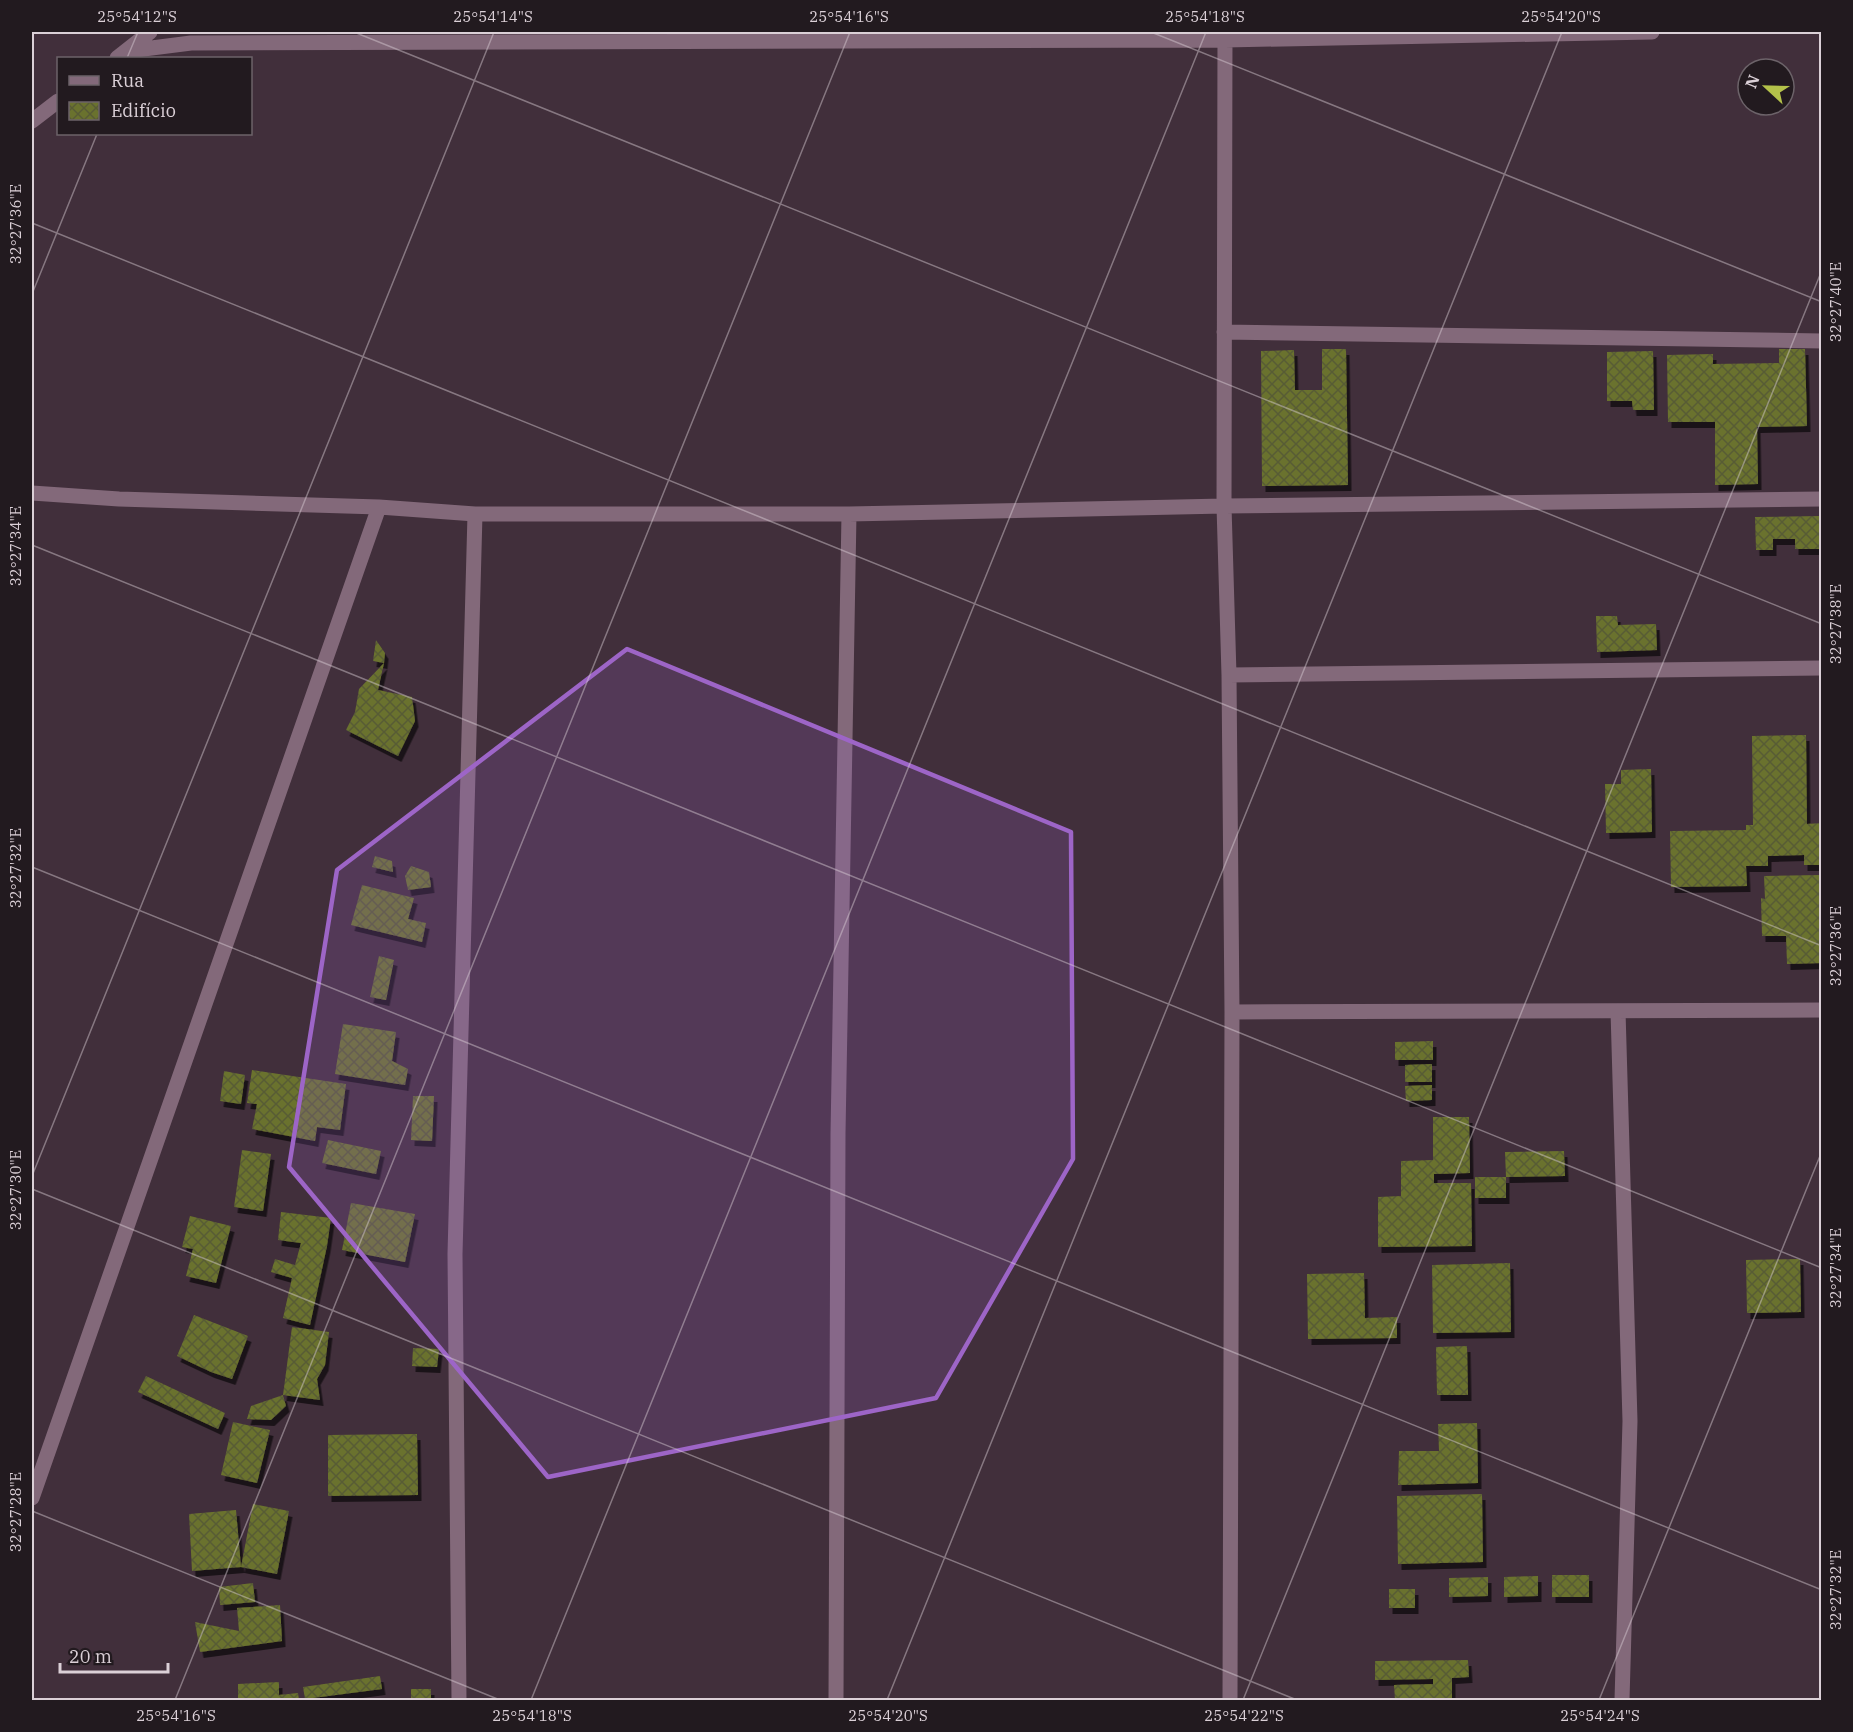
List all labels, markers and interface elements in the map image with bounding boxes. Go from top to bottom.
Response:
text: 25°54'12"S [97,7,177,26]
text: 25°54'14"S [453,7,533,26]
text: 25°54'16"S [809,7,889,26]
text: 25°54'18"S [1165,7,1245,26]
text: 25°54'20"S [1521,7,1601,26]
legend [57,57,252,135]
north arrow [1736,57,1796,117]
text: Rua [111,69,144,92]
text: N [1740,72,1764,91]
text: Edifício [111,99,176,122]
text: 32°27'36"E [6,184,25,264]
text: 32°27'40"E [1826,262,1845,342]
text: 32°27'34"E [6,506,25,586]
text: 32°27'38"E [1826,584,1845,664]
text: 32°27'32"E [6,828,25,908]
text: 32°27'36"E [1826,906,1845,986]
text: 32°27'30"E [6,1150,25,1230]
text: 32°27'34"E [1826,1228,1845,1308]
text: 32°27'28"E [6,1472,25,1552]
text: 32°27'32"E [1826,1550,1845,1630]
scale bar [60,1636,168,1674]
text: 20 m [69,1645,112,1668]
text: 25°54'16"S [136,1706,216,1725]
text: 25°54'18"S [492,1706,572,1725]
text: 25°54'20"S [848,1706,928,1725]
text: 25°54'22"S [1204,1706,1284,1725]
text: 25°54'24"S [1560,1706,1640,1725]

